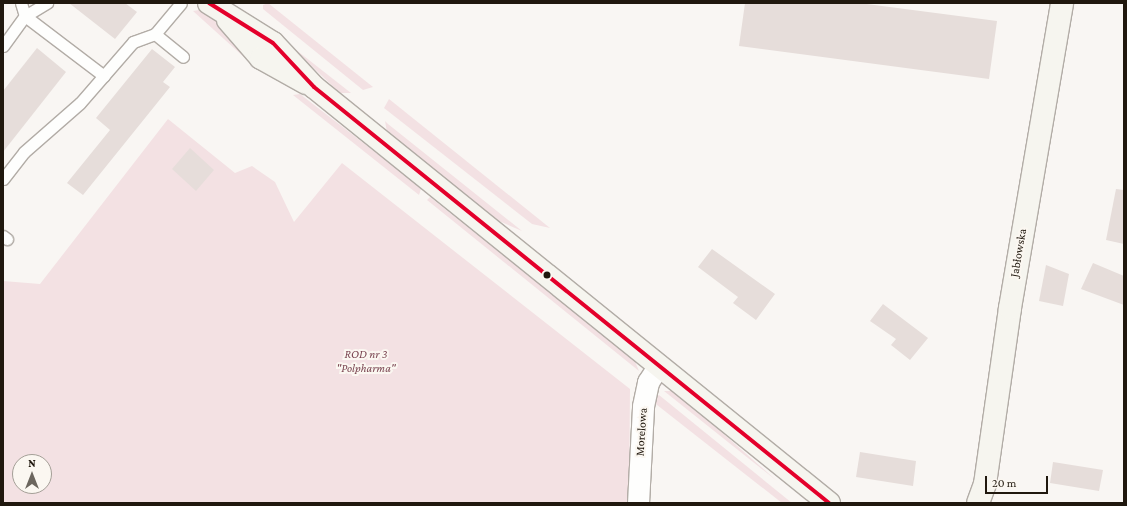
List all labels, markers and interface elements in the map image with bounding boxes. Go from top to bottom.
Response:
street label: Jabłowska [1008,228,1030,278]
unlabelled marker [542,270,552,280]
park label: ROD nr 3 "Polpharma" [336,348,396,376]
street label: Morelowa [633,407,651,457]
north arrow [12,454,52,494]
text: N [28,457,36,469]
scale bar [987,468,1050,494]
text: 20 m [992,476,1016,490]

